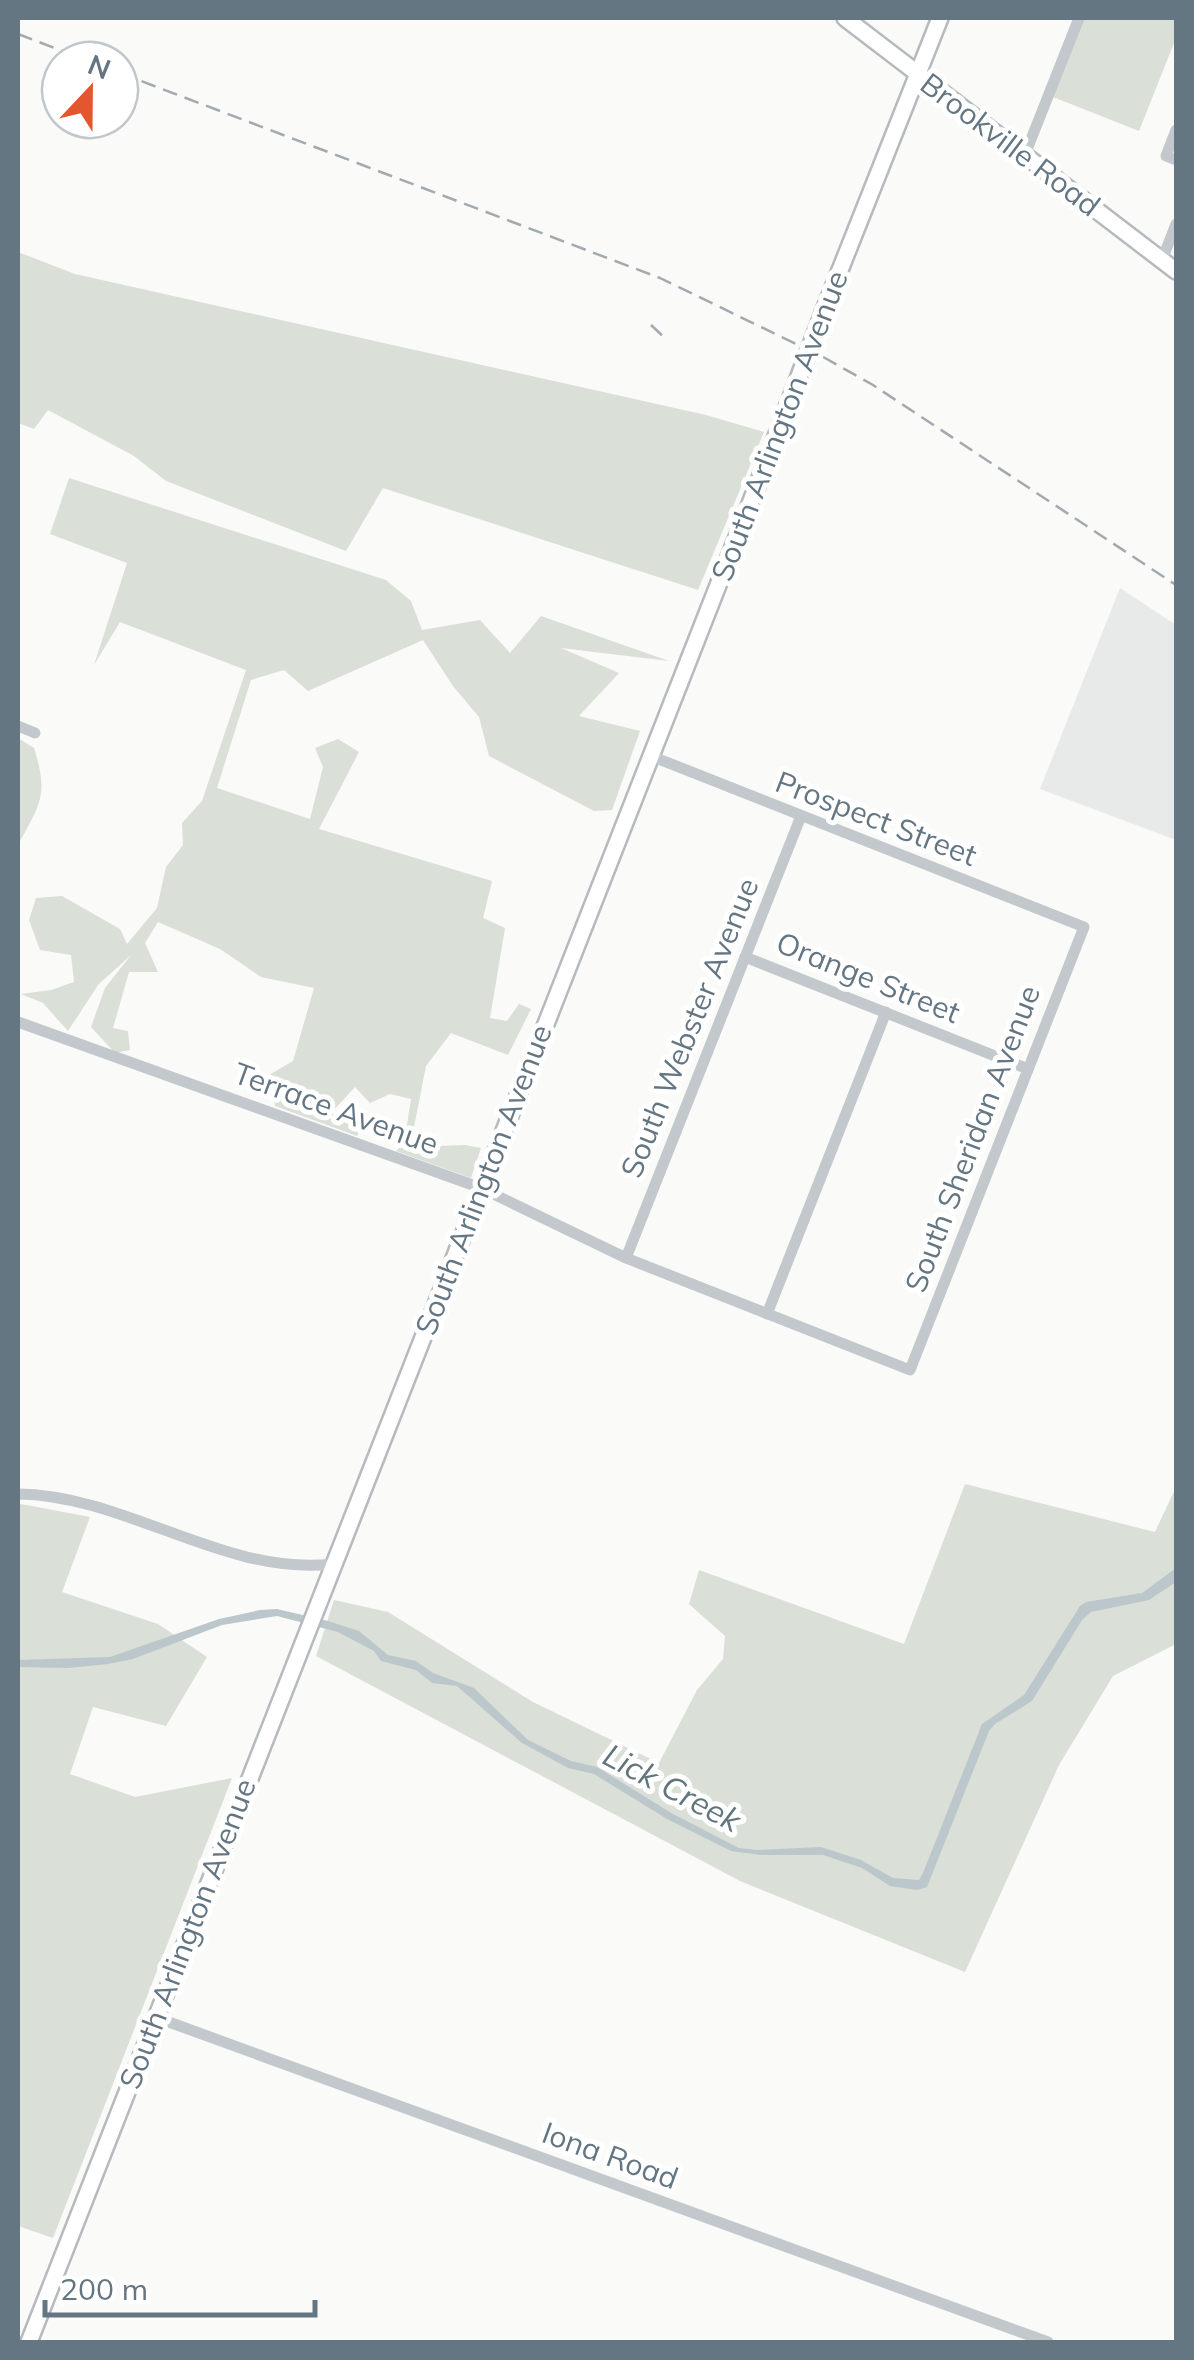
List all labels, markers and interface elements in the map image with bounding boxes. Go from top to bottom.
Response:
north arrow [40,40,140,140]
text: N [83,46,116,87]
street label: Brookville Road [913,64,1108,224]
street label: South Arlington Avenue [702,265,856,586]
street label: Prospect Street [770,762,982,874]
street label: South Webster Avenue [612,872,767,1183]
street label: Orange Street [771,923,966,1031]
street label: South Sheridan Avenue [896,980,1048,1297]
street label: South Arlington Avenue [406,1019,560,1340]
street label: Terrace Avenue [229,1053,444,1163]
water label: Lick Creek [597,1734,750,1841]
street label: South Arlington Avenue [110,1773,264,2094]
street label: Iona Road [537,2113,683,2197]
scale bar [45,2255,315,2317]
text: 200 m [60,2270,148,2308]

